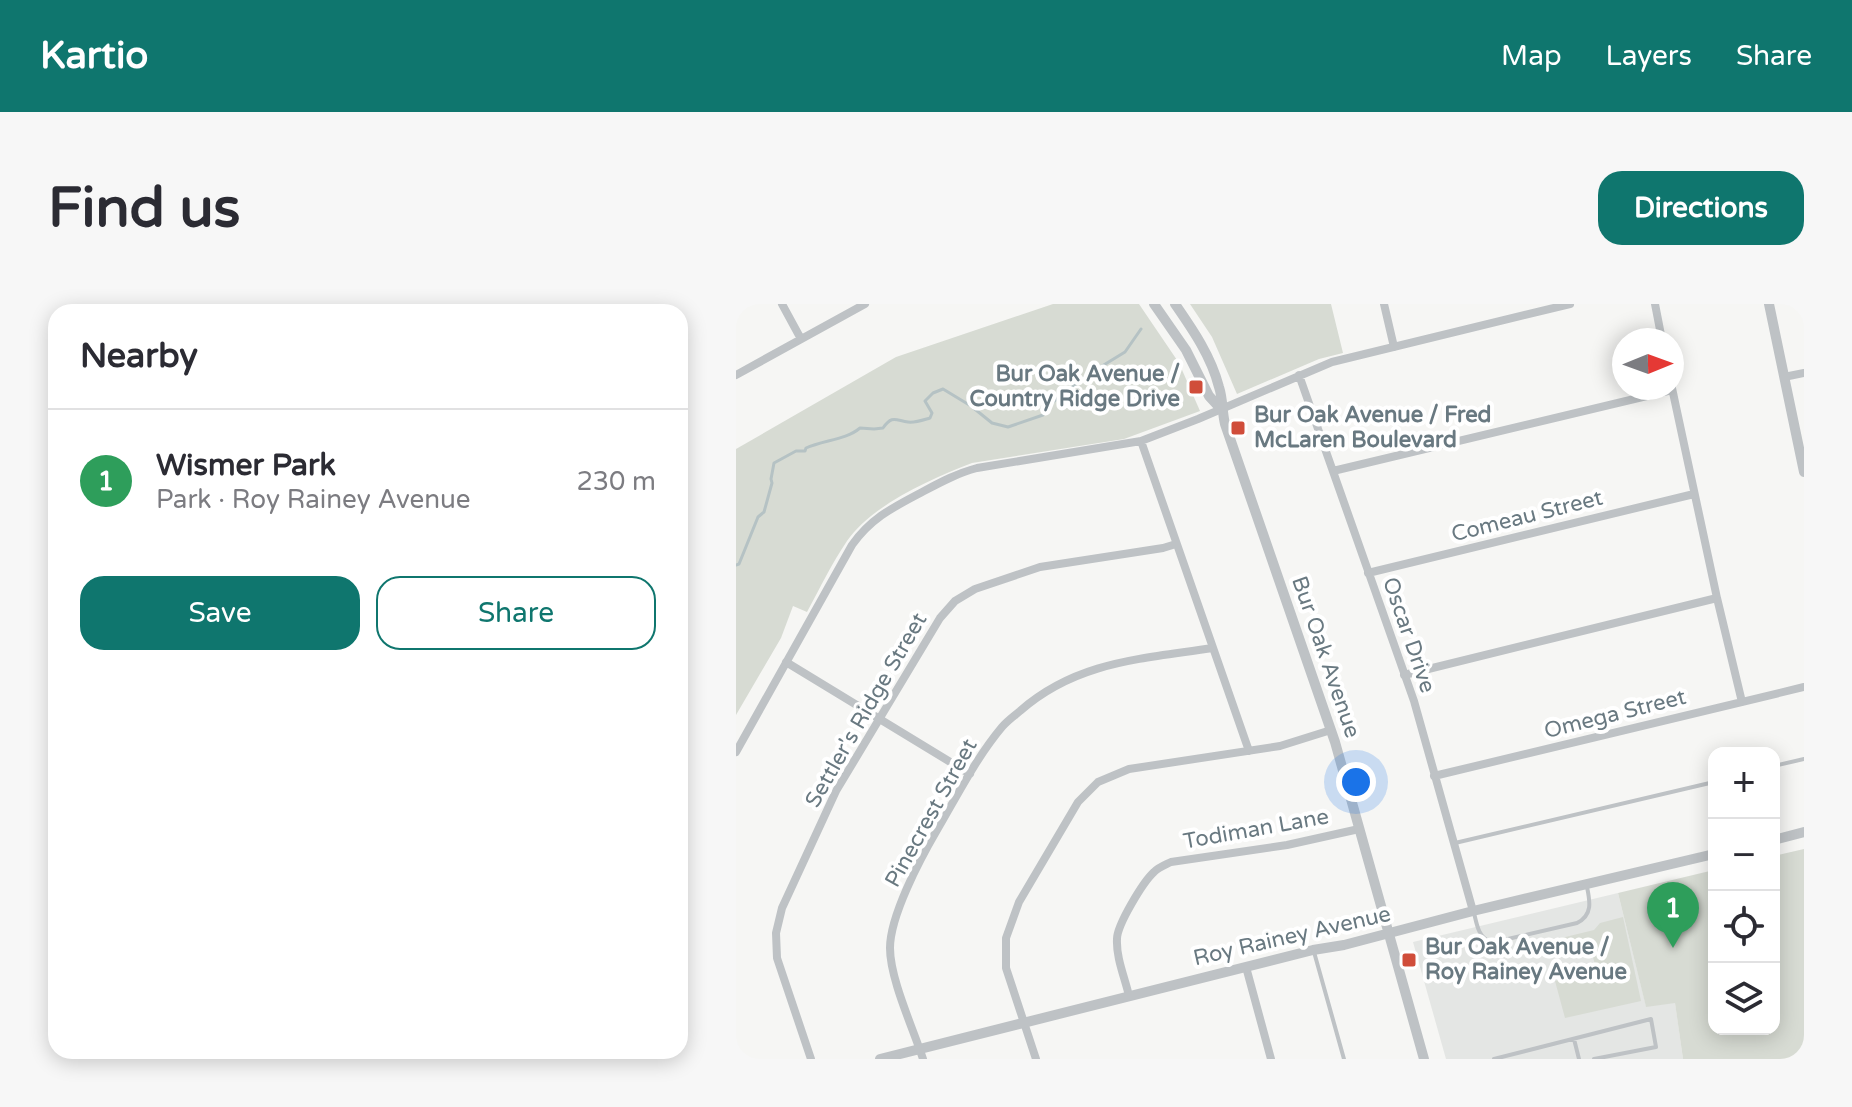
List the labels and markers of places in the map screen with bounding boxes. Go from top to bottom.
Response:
place label: Bur Oak Avenue / Country Ridge Drive [970,361,1180,412]
marker: Bur Oak Avenue / Country Ridge Drive [1187,378,1205,396]
place label: Bur Oak Avenue / Fred McLaren Boulevard [1254,402,1492,453]
marker: Bur Oak Avenue / Fred McLaren Boulevard [1229,419,1247,437]
pin: 1 [1647,882,1699,948]
place label: Bur Oak Avenue / Roy Rainey Avenue [1425,934,1627,985]
marker: Bur Oak Avenue / Roy Rainey Avenue [1400,951,1418,969]

